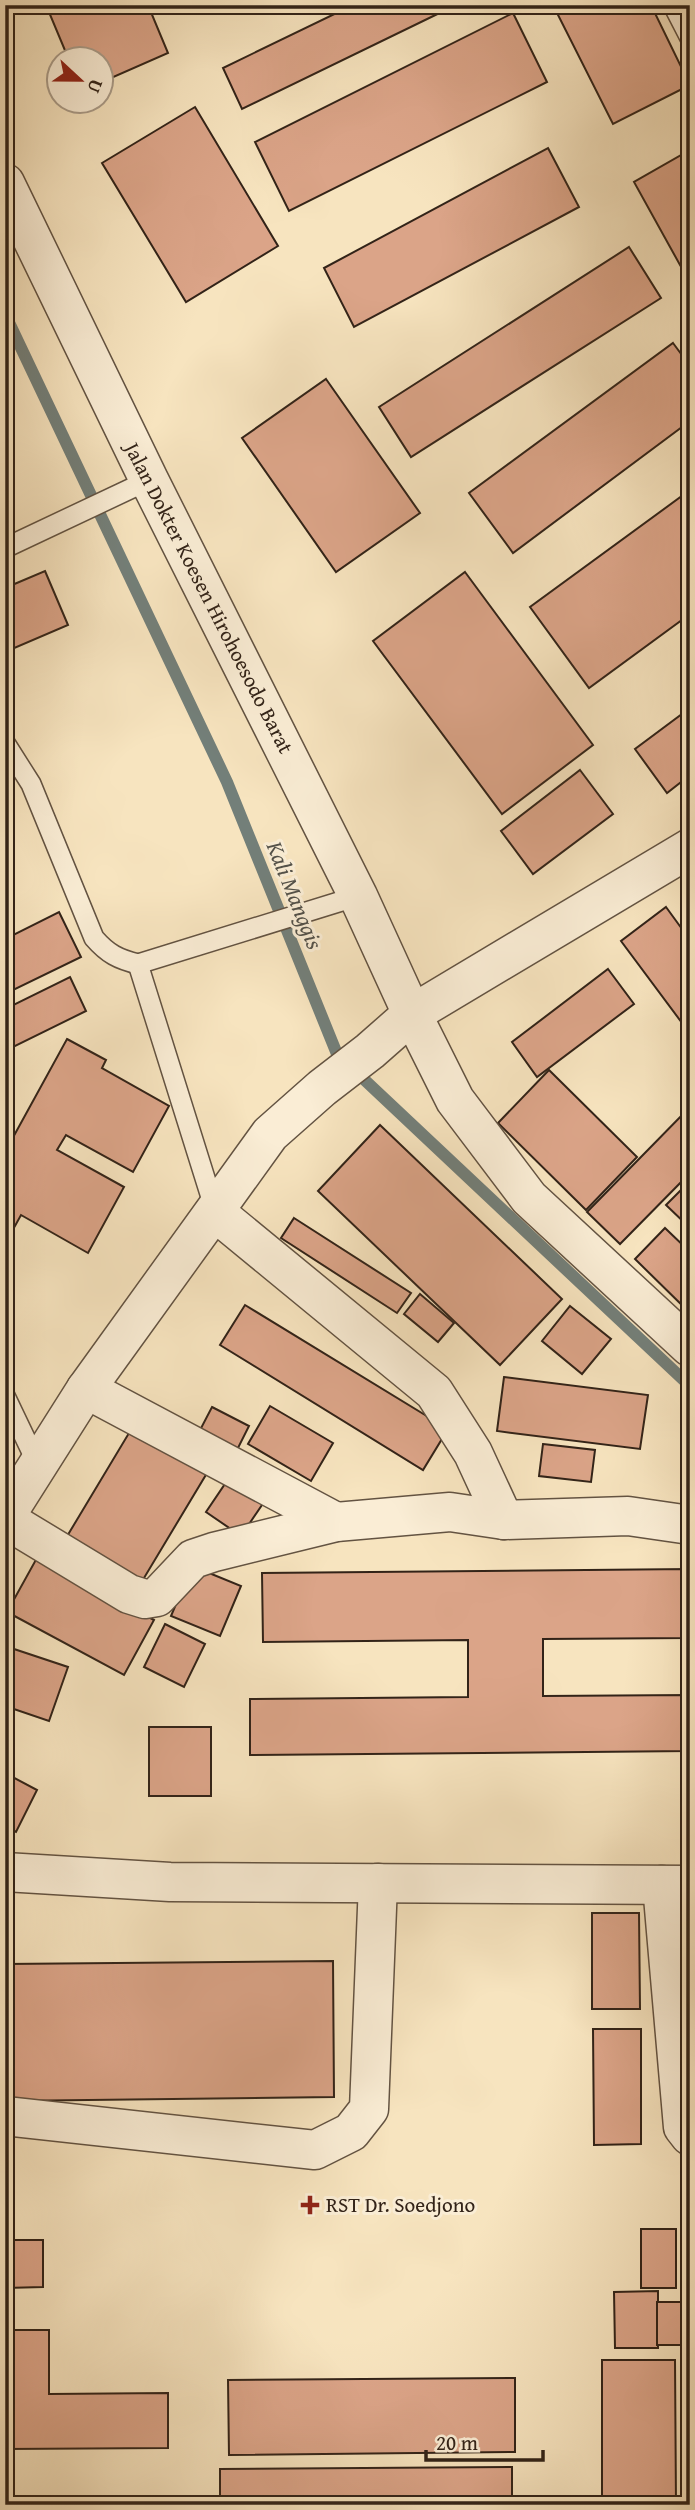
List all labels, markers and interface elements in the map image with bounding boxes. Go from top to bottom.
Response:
north arrow [46,46,116,116]
text: U [80,75,111,98]
street label: Jalan Dokter Koesen Hirohoesodo Barat [116,434,302,759]
water label: Kali Manggis [258,835,332,955]
place label: RST Dr. Soedjono [326,2189,475,2220]
marker: RST Dr. Soedjono [300,2195,320,2215]
scale bar [426,2419,543,2463]
text: 20 m [436,2427,478,2458]

